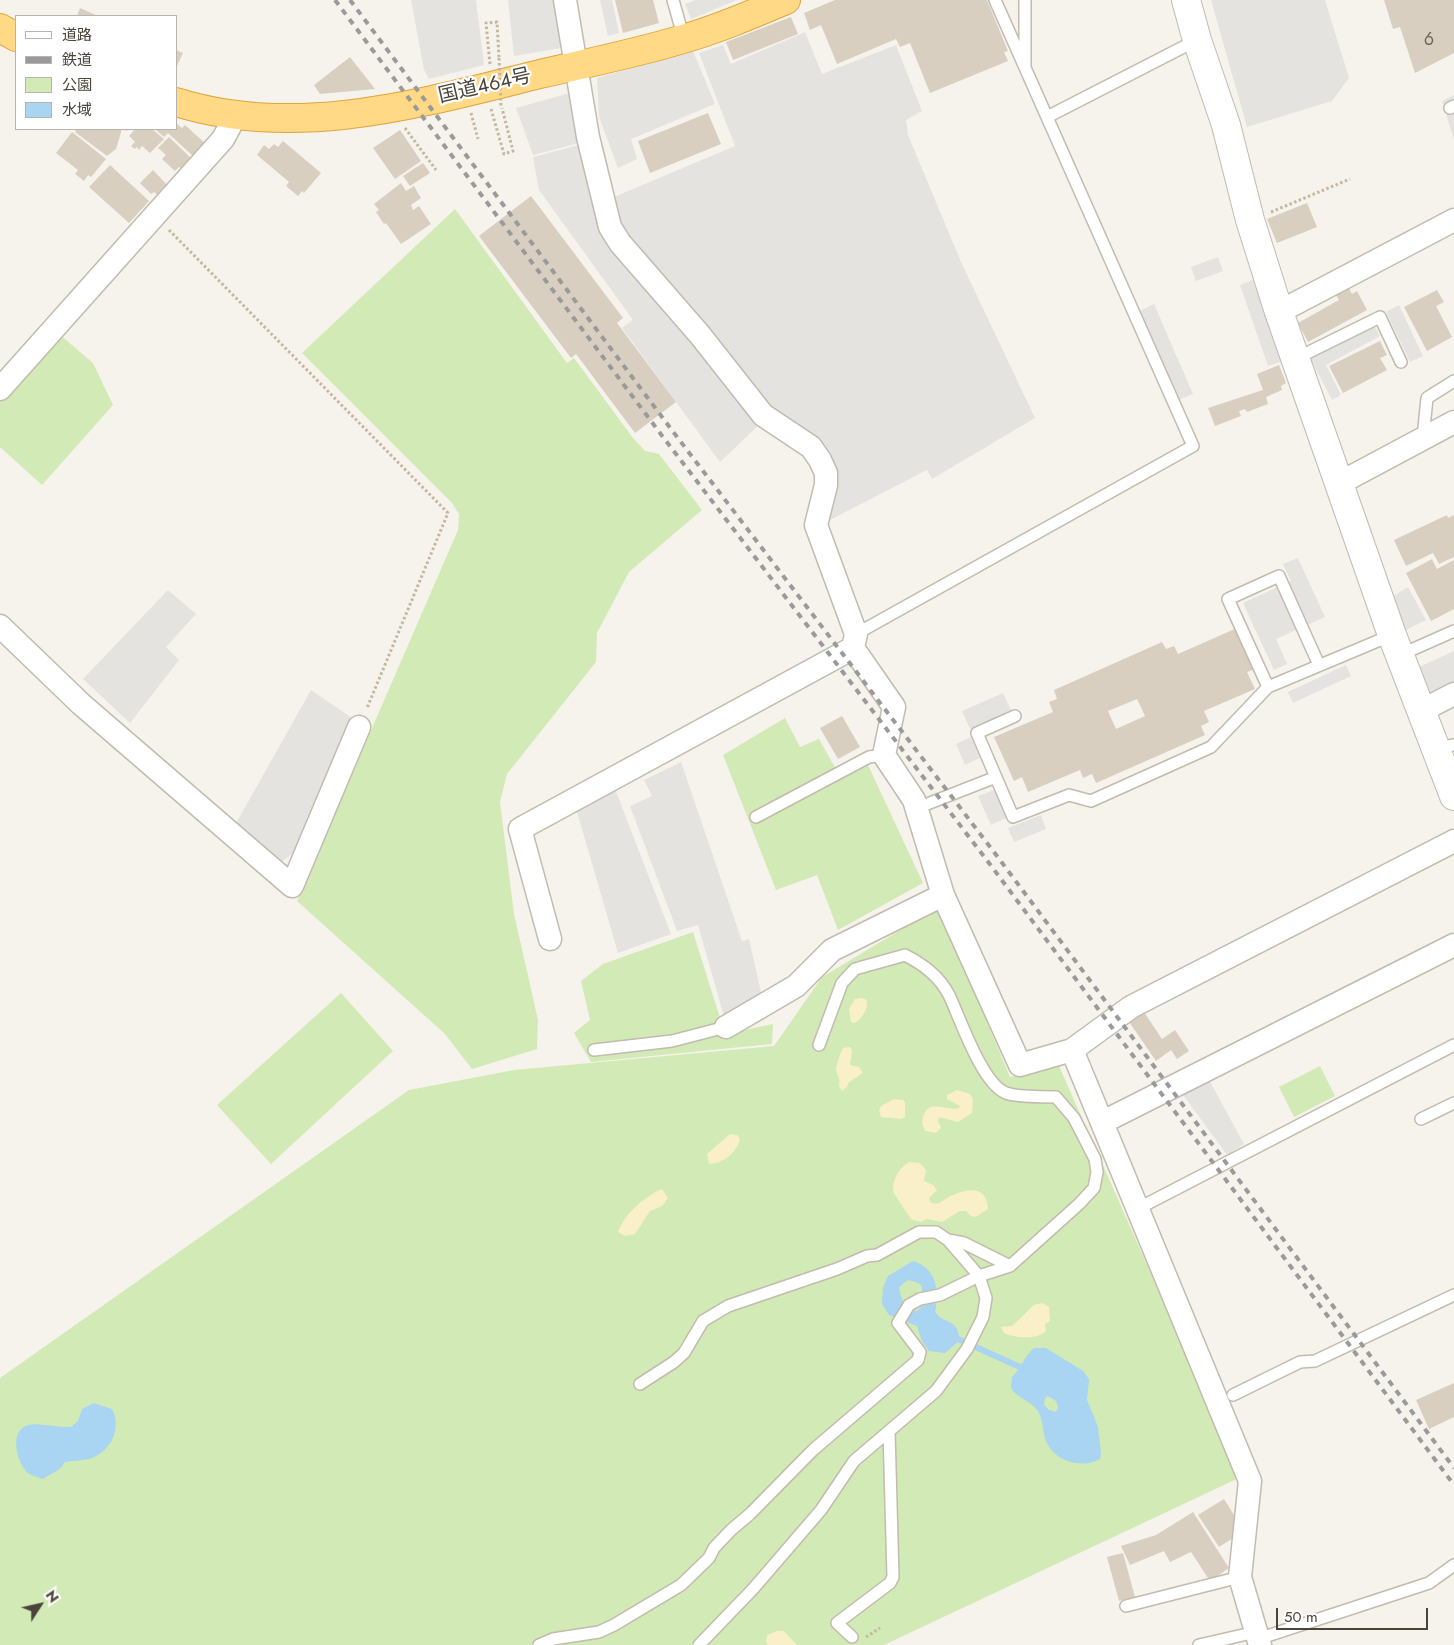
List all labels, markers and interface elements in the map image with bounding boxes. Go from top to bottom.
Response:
legend [15,15,178,130]
text: 道路 [62,24,92,46]
house number: 6 [1424,30,1434,52]
text: 鉄道 [62,49,92,71]
street label: 国道464号 [436,65,534,109]
text: 公園 [62,74,92,96]
text: 水域 [62,99,92,121]
north arrow [15,1580,65,1630]
text: N [41,1586,64,1607]
scale bar [1279,1598,1432,1630]
text: 50 m [1284,1606,1318,1628]

